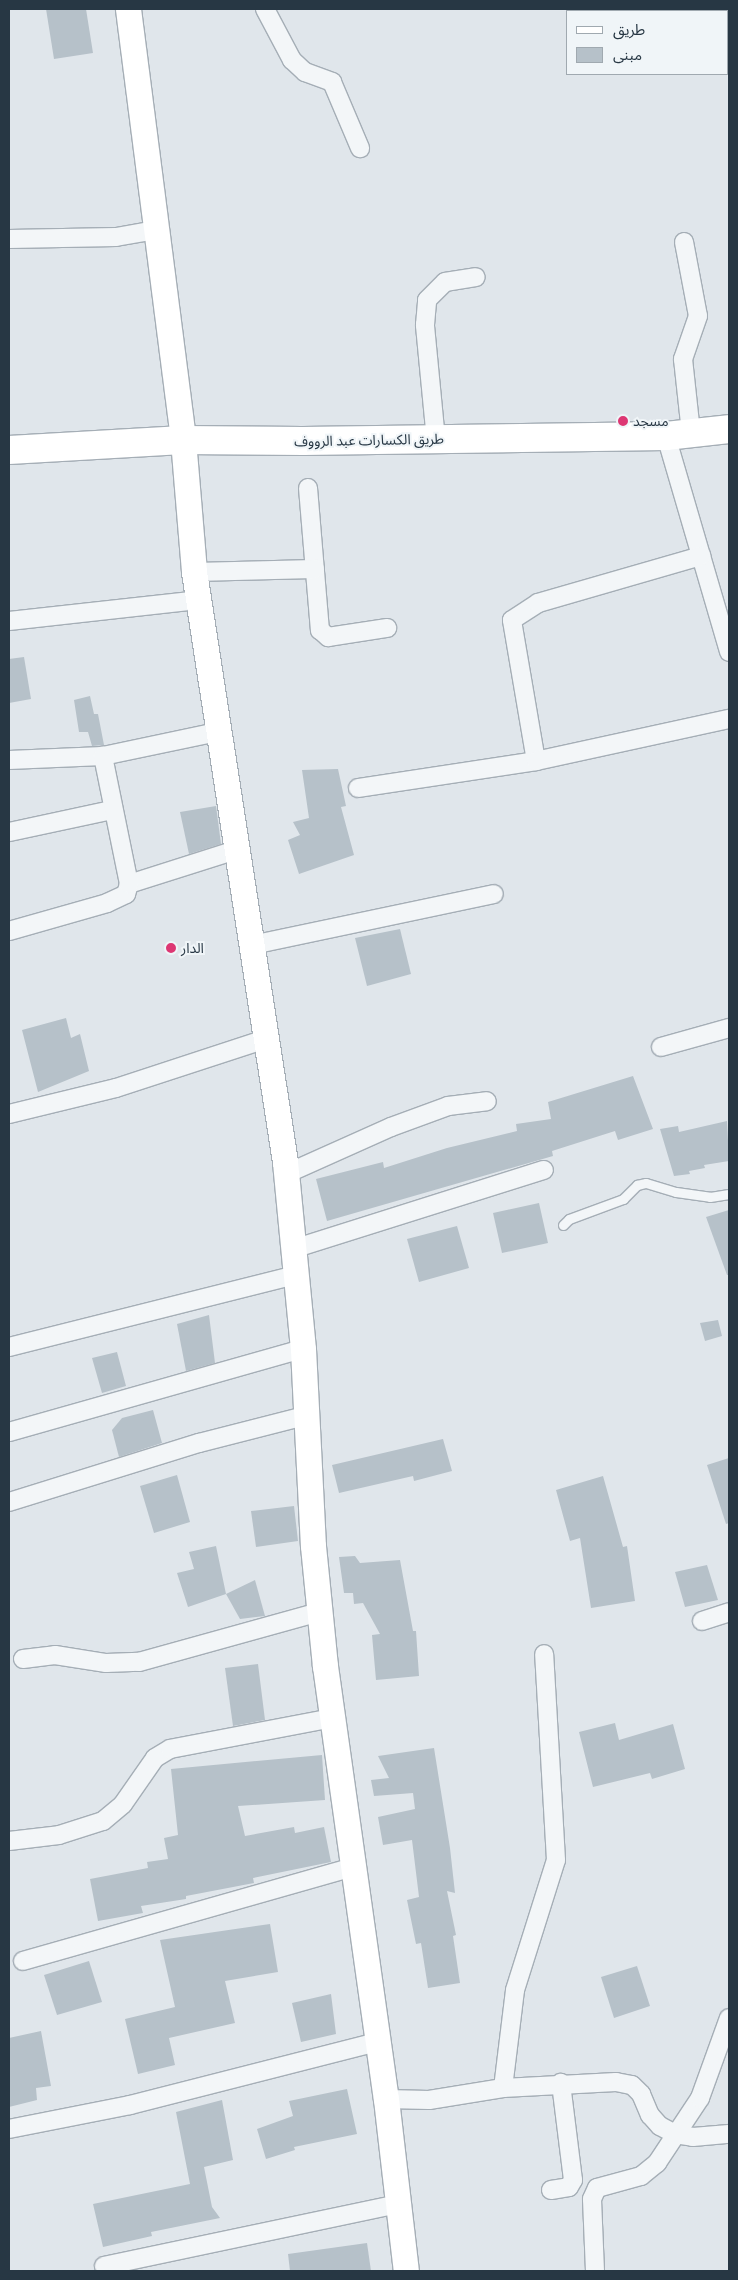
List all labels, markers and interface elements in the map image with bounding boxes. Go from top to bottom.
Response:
legend [566,10,728,75]
text: طريق [613,21,645,38]
text: مبنى [613,46,642,63]
place label: مسجد [633,413,669,429]
marker: مسجد [617,415,629,427]
street label: طريق الكسارات عبد الرووف [294,430,444,450]
place label: الدار [181,940,204,956]
marker: الدار [165,942,177,954]

